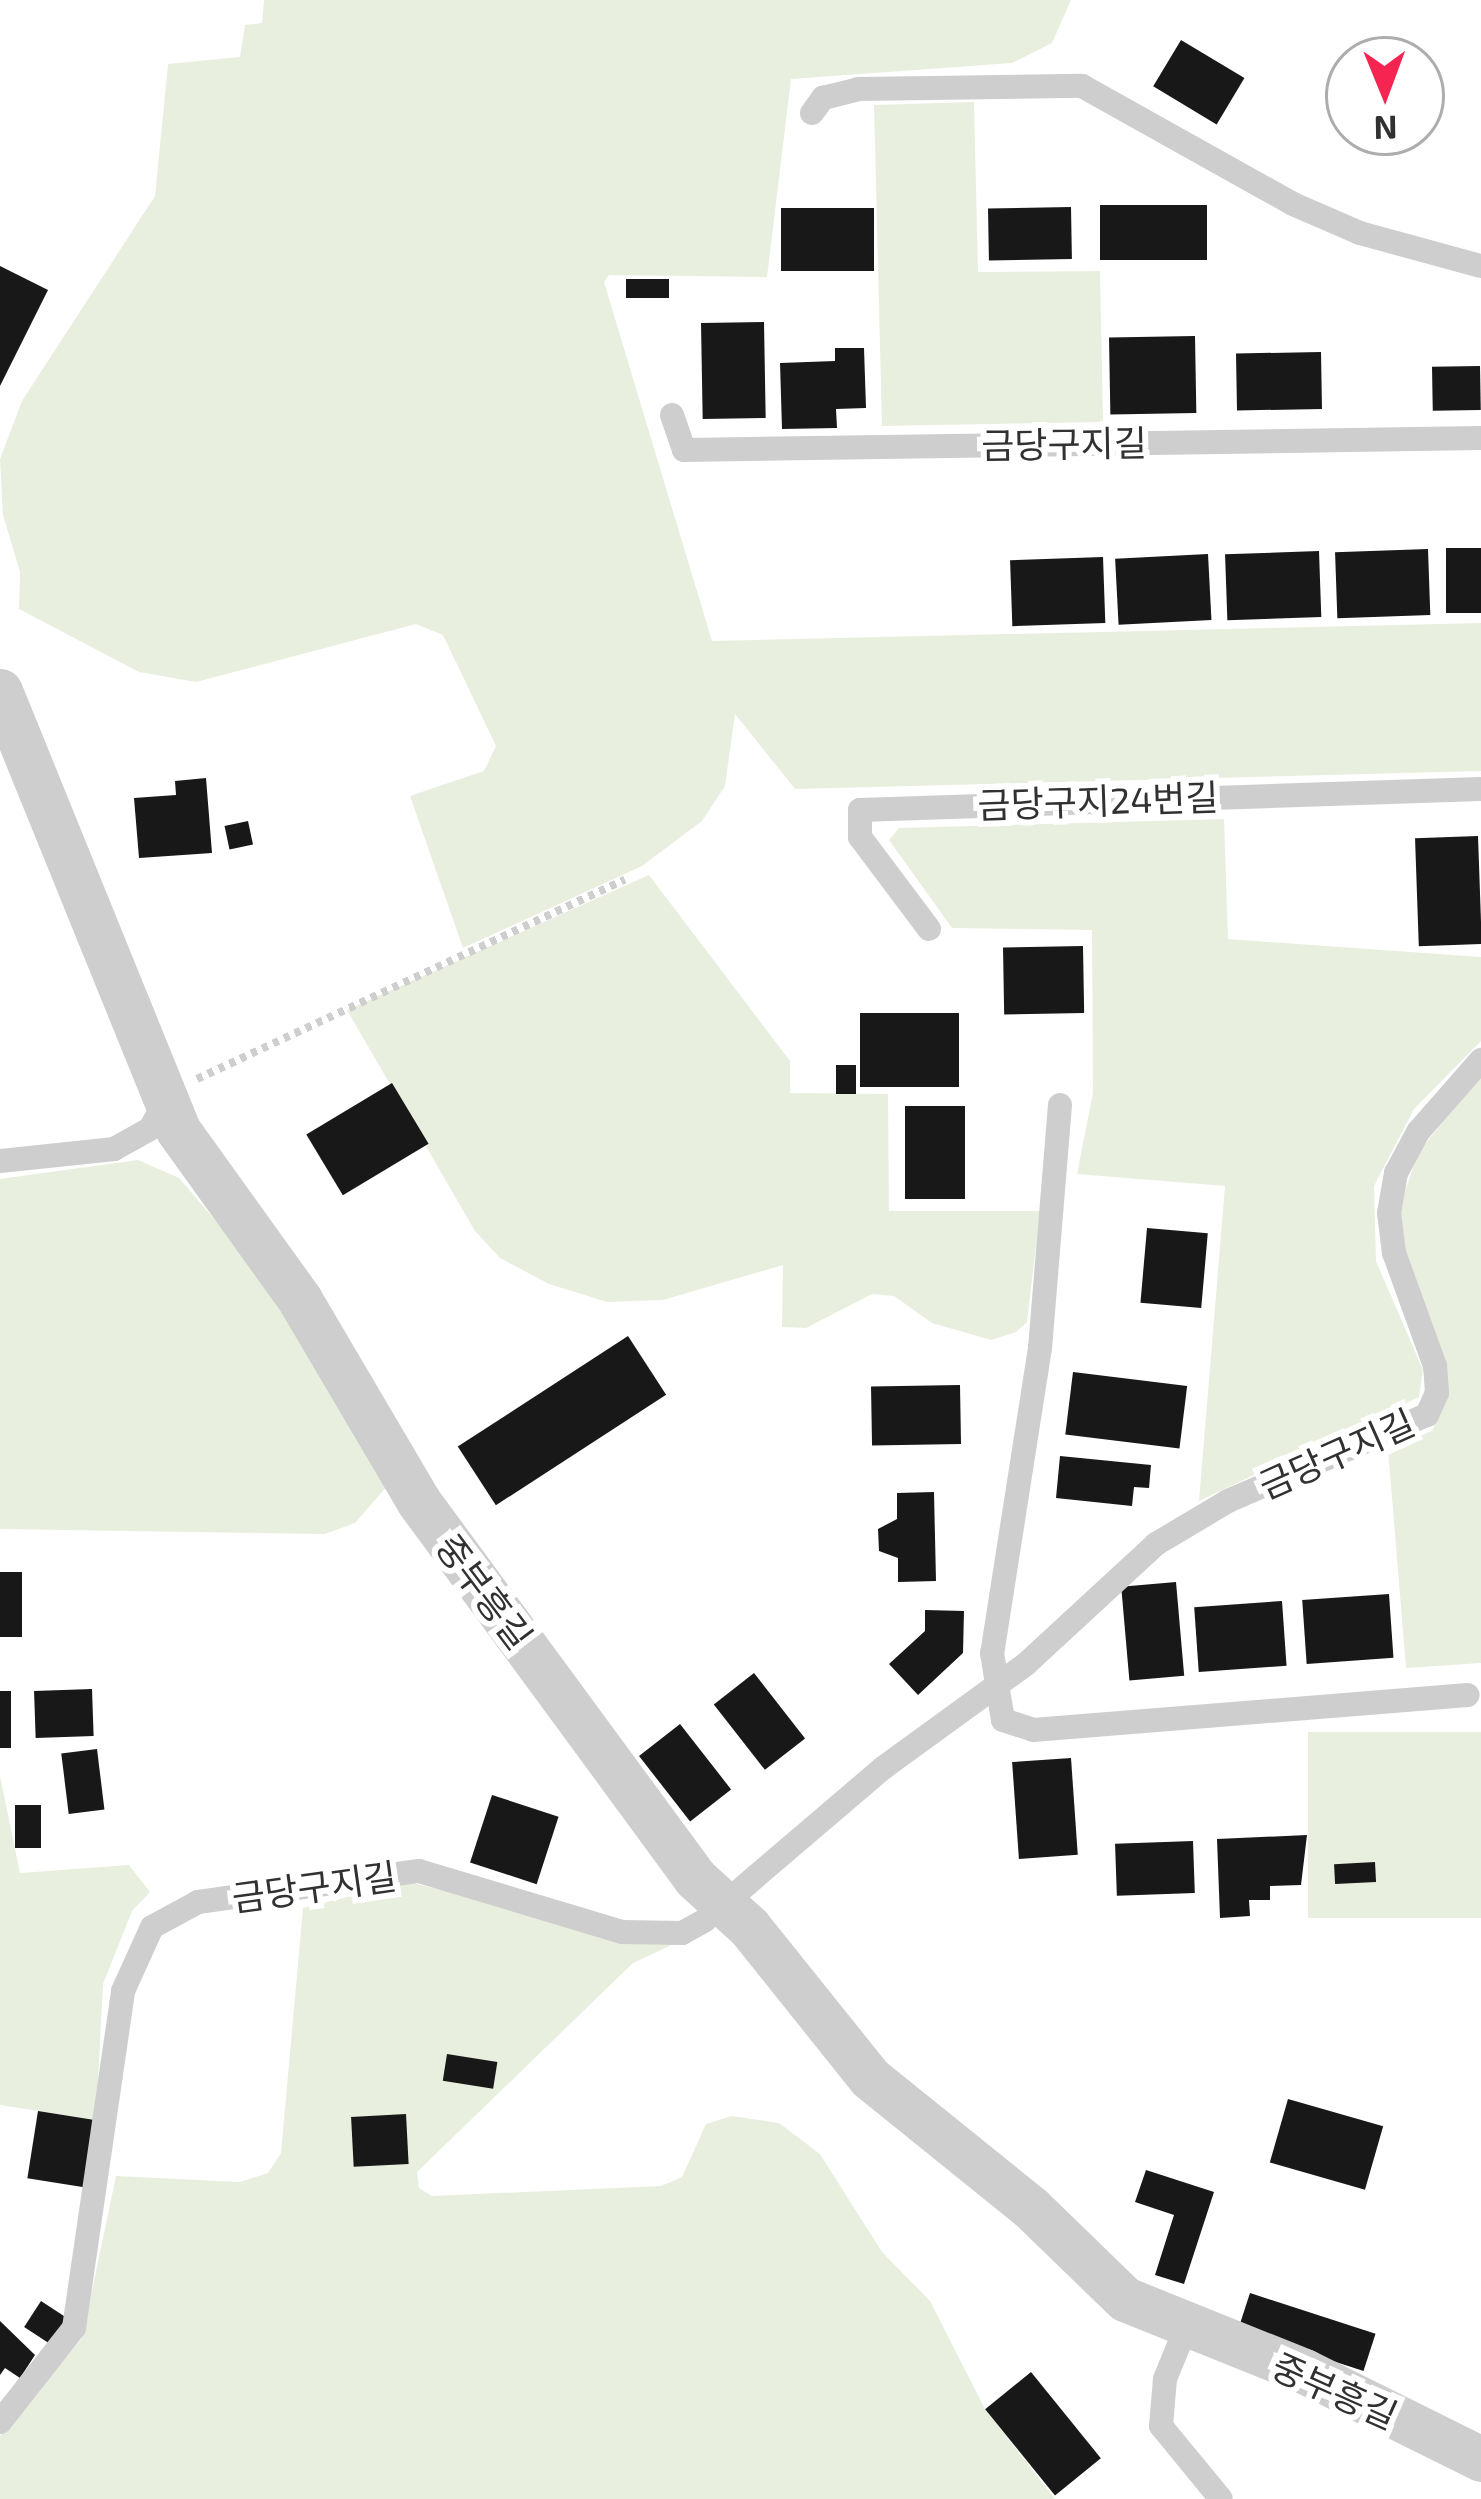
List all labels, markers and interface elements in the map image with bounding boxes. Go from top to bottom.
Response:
north arrow [1325,36,1445,156]
text: N [1373,109,1398,149]
street label: 금당구지길 [981,420,1147,466]
street label: 금당구지24번길 [977,774,1219,826]
street label: 금당구지길 [1252,1400,1420,1506]
street label: 중부흥길 [428,1525,542,1657]
street label: 금당구지길 [229,1853,399,1919]
street label: 중부흥길 [1266,2343,1404,2437]

